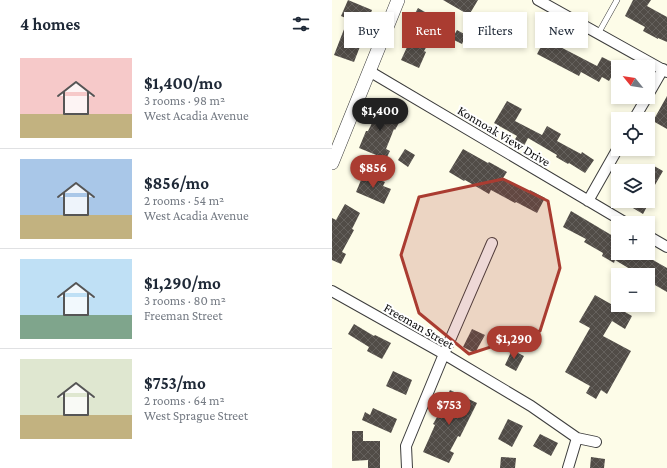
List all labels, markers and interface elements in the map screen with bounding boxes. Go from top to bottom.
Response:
chip: Buy [344,12,394,48]
chip: Rent [402,12,455,48]
chip: Filters [463,12,527,48]
chip: New [535,12,588,48]
icon: filters [290,13,312,35]
text: 4 homes [20,15,80,34]
north arrow [611,60,655,104]
map controls [611,60,655,312]
icon: home [52,74,100,122]
text: $1,400/mo [144,74,222,93]
text: 3 rooms · 98 m² [144,93,225,108]
pin: $1,400 [347,98,413,132]
street label: Konnoak View Drive [455,102,553,170]
text: $1,400 [361,103,399,118]
text: West Acadia Avenue [144,108,249,123]
button: locate [611,112,655,156]
pin: $856 [349,155,397,189]
text: $856 [359,160,387,175]
button: layers [611,164,655,208]
text: $856/mo [144,174,209,193]
icon: home [52,175,100,223]
text: 2 rooms · 54 m² [144,193,224,208]
text: West Acadia Avenue [144,208,249,223]
button: + [611,216,655,260]
button: − [611,268,655,312]
text: $1,290/mo [144,274,221,293]
icon: home [52,275,100,323]
text: 3 rooms · 80 m² [144,293,226,308]
street label: Freeman Street [381,300,457,352]
text: Freeman Street [144,308,222,323]
pin: $1,290 [481,326,547,360]
text: $1,290 [496,331,532,346]
text: $753/mo [144,374,206,393]
icon: home [52,375,100,423]
pin: $753 [425,392,473,426]
text: 2 rooms · 64 m² [144,393,225,408]
text: $753 [436,397,462,412]
text: West Sprague Street [144,408,248,423]

